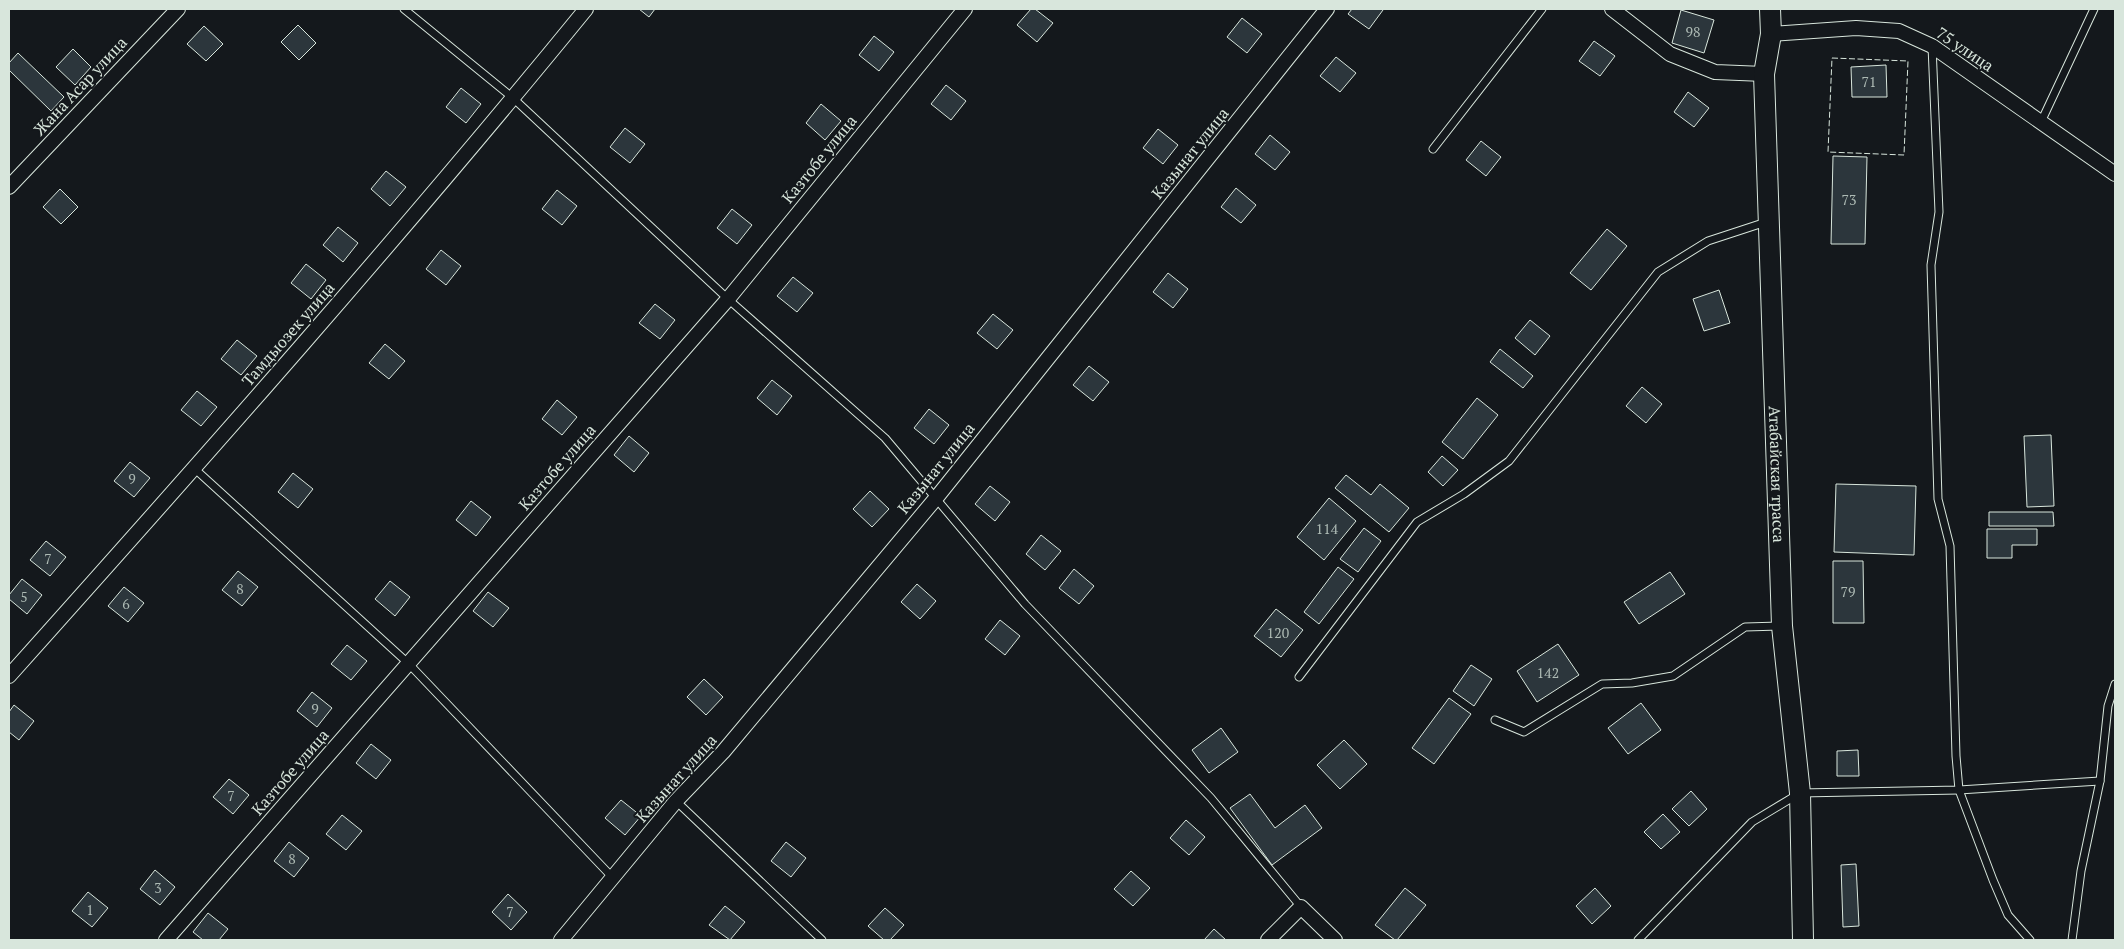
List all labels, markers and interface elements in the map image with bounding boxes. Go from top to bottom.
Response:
house number: 98 [1686,22,1700,41]
street label: 75 улица [1932,22,1998,76]
street label: Жана Асар улица [28,32,132,140]
house number: 71 [1862,72,1876,91]
street label: Казынат улица [1146,103,1234,203]
street label: Казтобе улица [777,110,861,208]
house number: 73 [1842,190,1856,209]
street label: Тамдыозек улица [237,277,339,391]
street label: Атабайская трасса [1764,405,1790,543]
street label: Казынат улица [892,418,980,518]
street label: Казтобе улица [513,419,601,515]
house number: 9 [128,469,136,488]
house number: 114 [1316,519,1339,538]
house number: 7 [44,549,52,568]
house number: 8 [236,579,244,598]
house number: 79 [1841,582,1855,601]
house number: 5 [20,587,28,606]
house number: 6 [122,594,130,613]
house number: 120 [1267,623,1289,642]
house number: 142 [1537,663,1559,682]
house number: 9 [311,699,319,718]
street label: Казтобе улица [246,724,334,820]
street label: Казынат улица [631,729,721,827]
house number: 7 [227,786,235,805]
house number: 8 [288,849,296,868]
house number: 3 [154,878,162,897]
house number: 1 [86,900,94,919]
house number: 7 [506,902,514,921]

